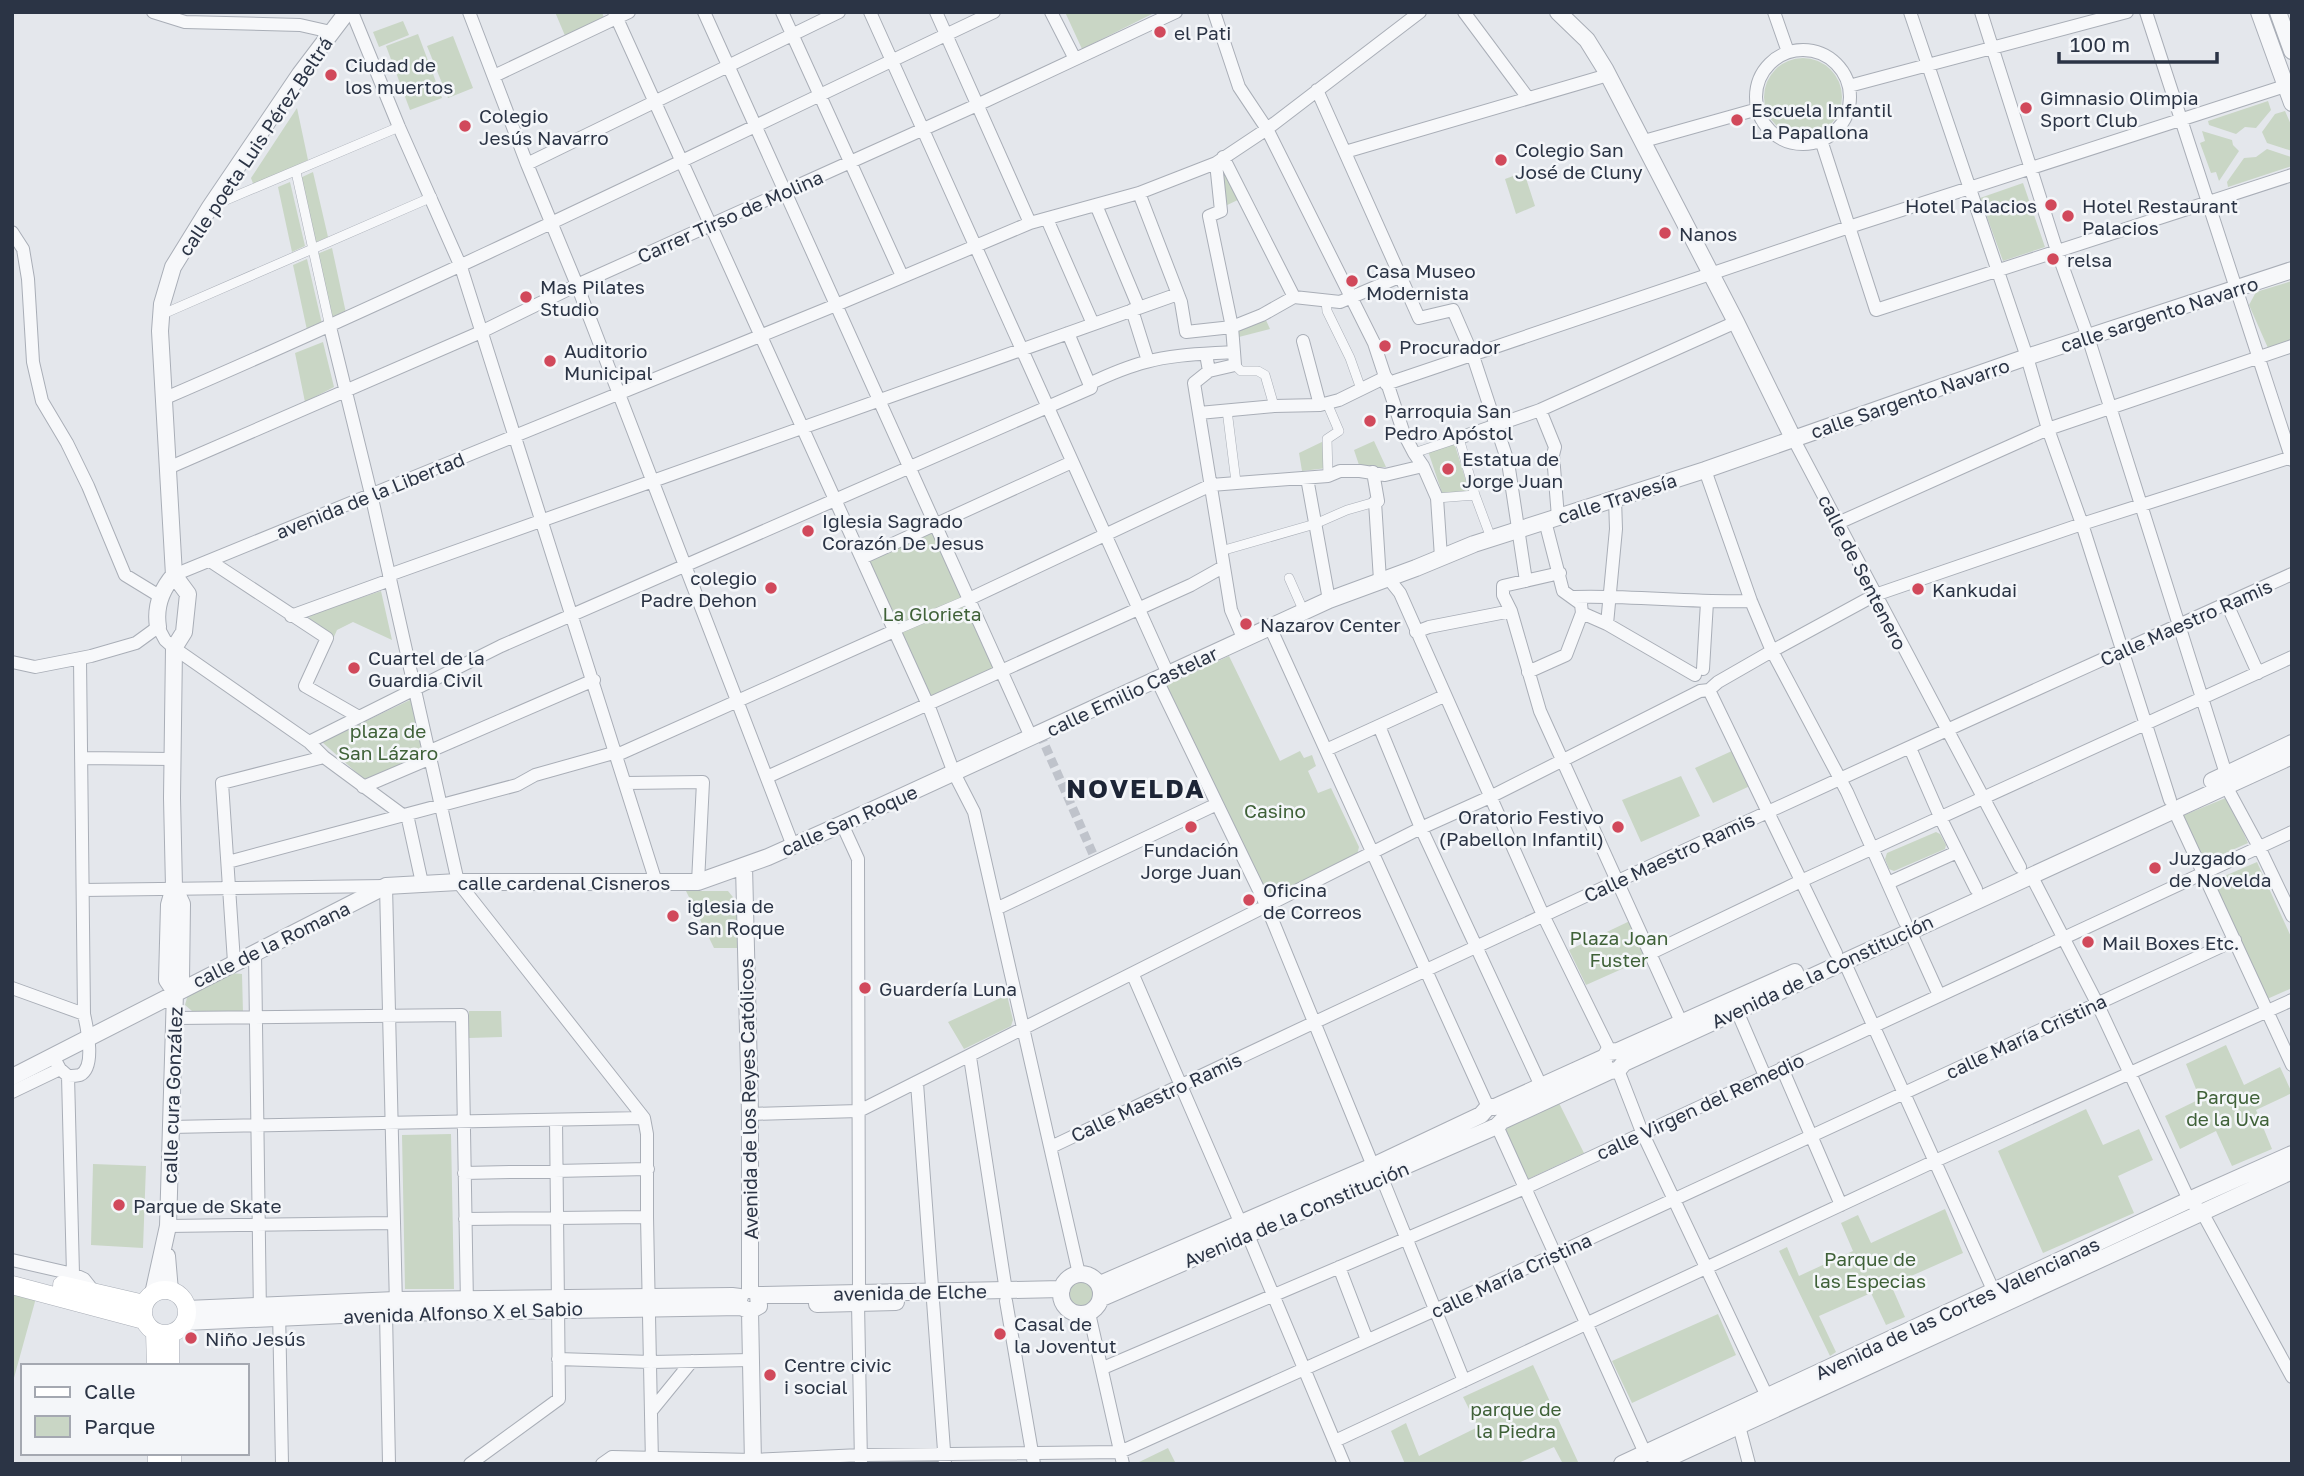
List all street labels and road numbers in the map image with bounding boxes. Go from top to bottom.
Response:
street label: calle poeta Luis Pérez Beltrá [173,32,337,260]
street label: Carrer Tirso de Molina [634,165,826,267]
street label: calle sargento Navarro [2057,271,2261,357]
street label: calle Sargento Navarro [1808,353,2012,443]
street label: avenida de la Libertad [272,447,468,543]
street label: calle Travesía [1555,468,1679,528]
street label: calle de Sentenero [1814,491,1912,653]
street label: Calle Maestro Ramis [2096,574,2276,670]
street label: calle Emilio Castelar [1043,641,1222,741]
street label: calle San Roque [777,780,921,860]
street label: Calle Maestro Ramis [1580,807,1758,907]
street label: calle cardenal Cisneros [458,871,670,894]
street label: calle de la Romana [189,896,353,992]
street label: Avenida de la Constitución [1707,909,1937,1033]
street label: Avenida de los Reyes Católicos [734,958,762,1240]
street label: calle María Cristina [1942,989,2110,1083]
street label: calle cura González [157,1006,187,1184]
street label: Calle Maestro Ramis [1067,1047,1245,1147]
street label: calle Virgen del Remedio [1593,1048,1807,1164]
street label: Avenida de la Constitución [1180,1156,1412,1272]
street label: calle María Cristina [1427,1228,1595,1322]
street label: Avenida de las Cortes Valencianas [1811,1232,2103,1384]
street label: avenida de Elche [833,1279,987,1305]
street label: avenida Alfonso X el Sabio [343,1296,583,1328]

